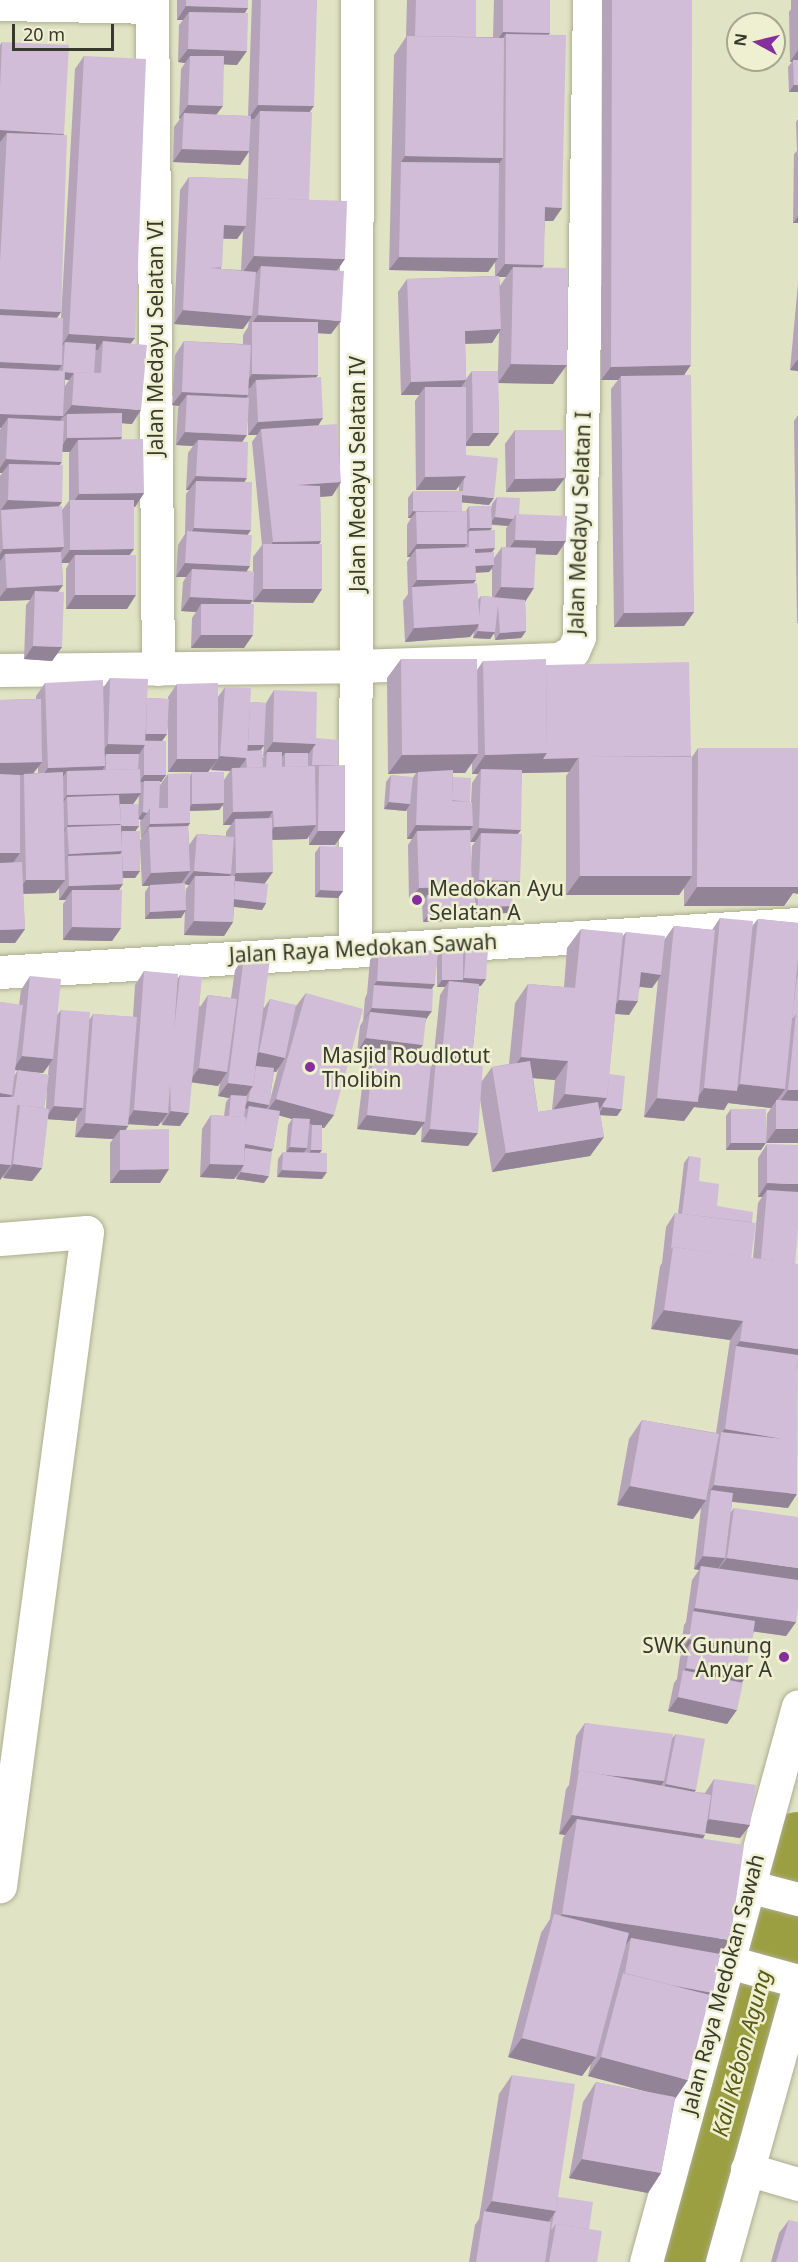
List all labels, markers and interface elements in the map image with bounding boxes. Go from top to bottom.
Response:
scale bar [15,12,117,50]
north arrow [726,12,786,72]
text: 20 m [23,22,65,46]
text: N [728,32,752,48]
street label: Jalan Medayu Selatan VI [142,220,168,456]
street label: Jalan Medayu Selatan IV [344,356,370,592]
street label: Jalan Medayu Selatan I [563,411,595,635]
place label: Medokan Ayu Selatan A [429,875,564,925]
marker: Medokan Ayu Selatan A [410,893,424,907]
street label: Jalan Raya Medokan Sawah [228,928,498,968]
place label: Masjid Roudlotut Tholibin [322,1042,490,1092]
marker: Masjid Roudlotut Tholibin [303,1060,317,1074]
place label: SWK Gunung Anyar A [642,1632,772,1682]
marker: SWK Gunung Anyar A [777,1650,791,1664]
street label: Jalan Raya Medokan Sawah [675,1851,769,2117]
water label: Kali Kebon Agung [706,1966,776,2140]

